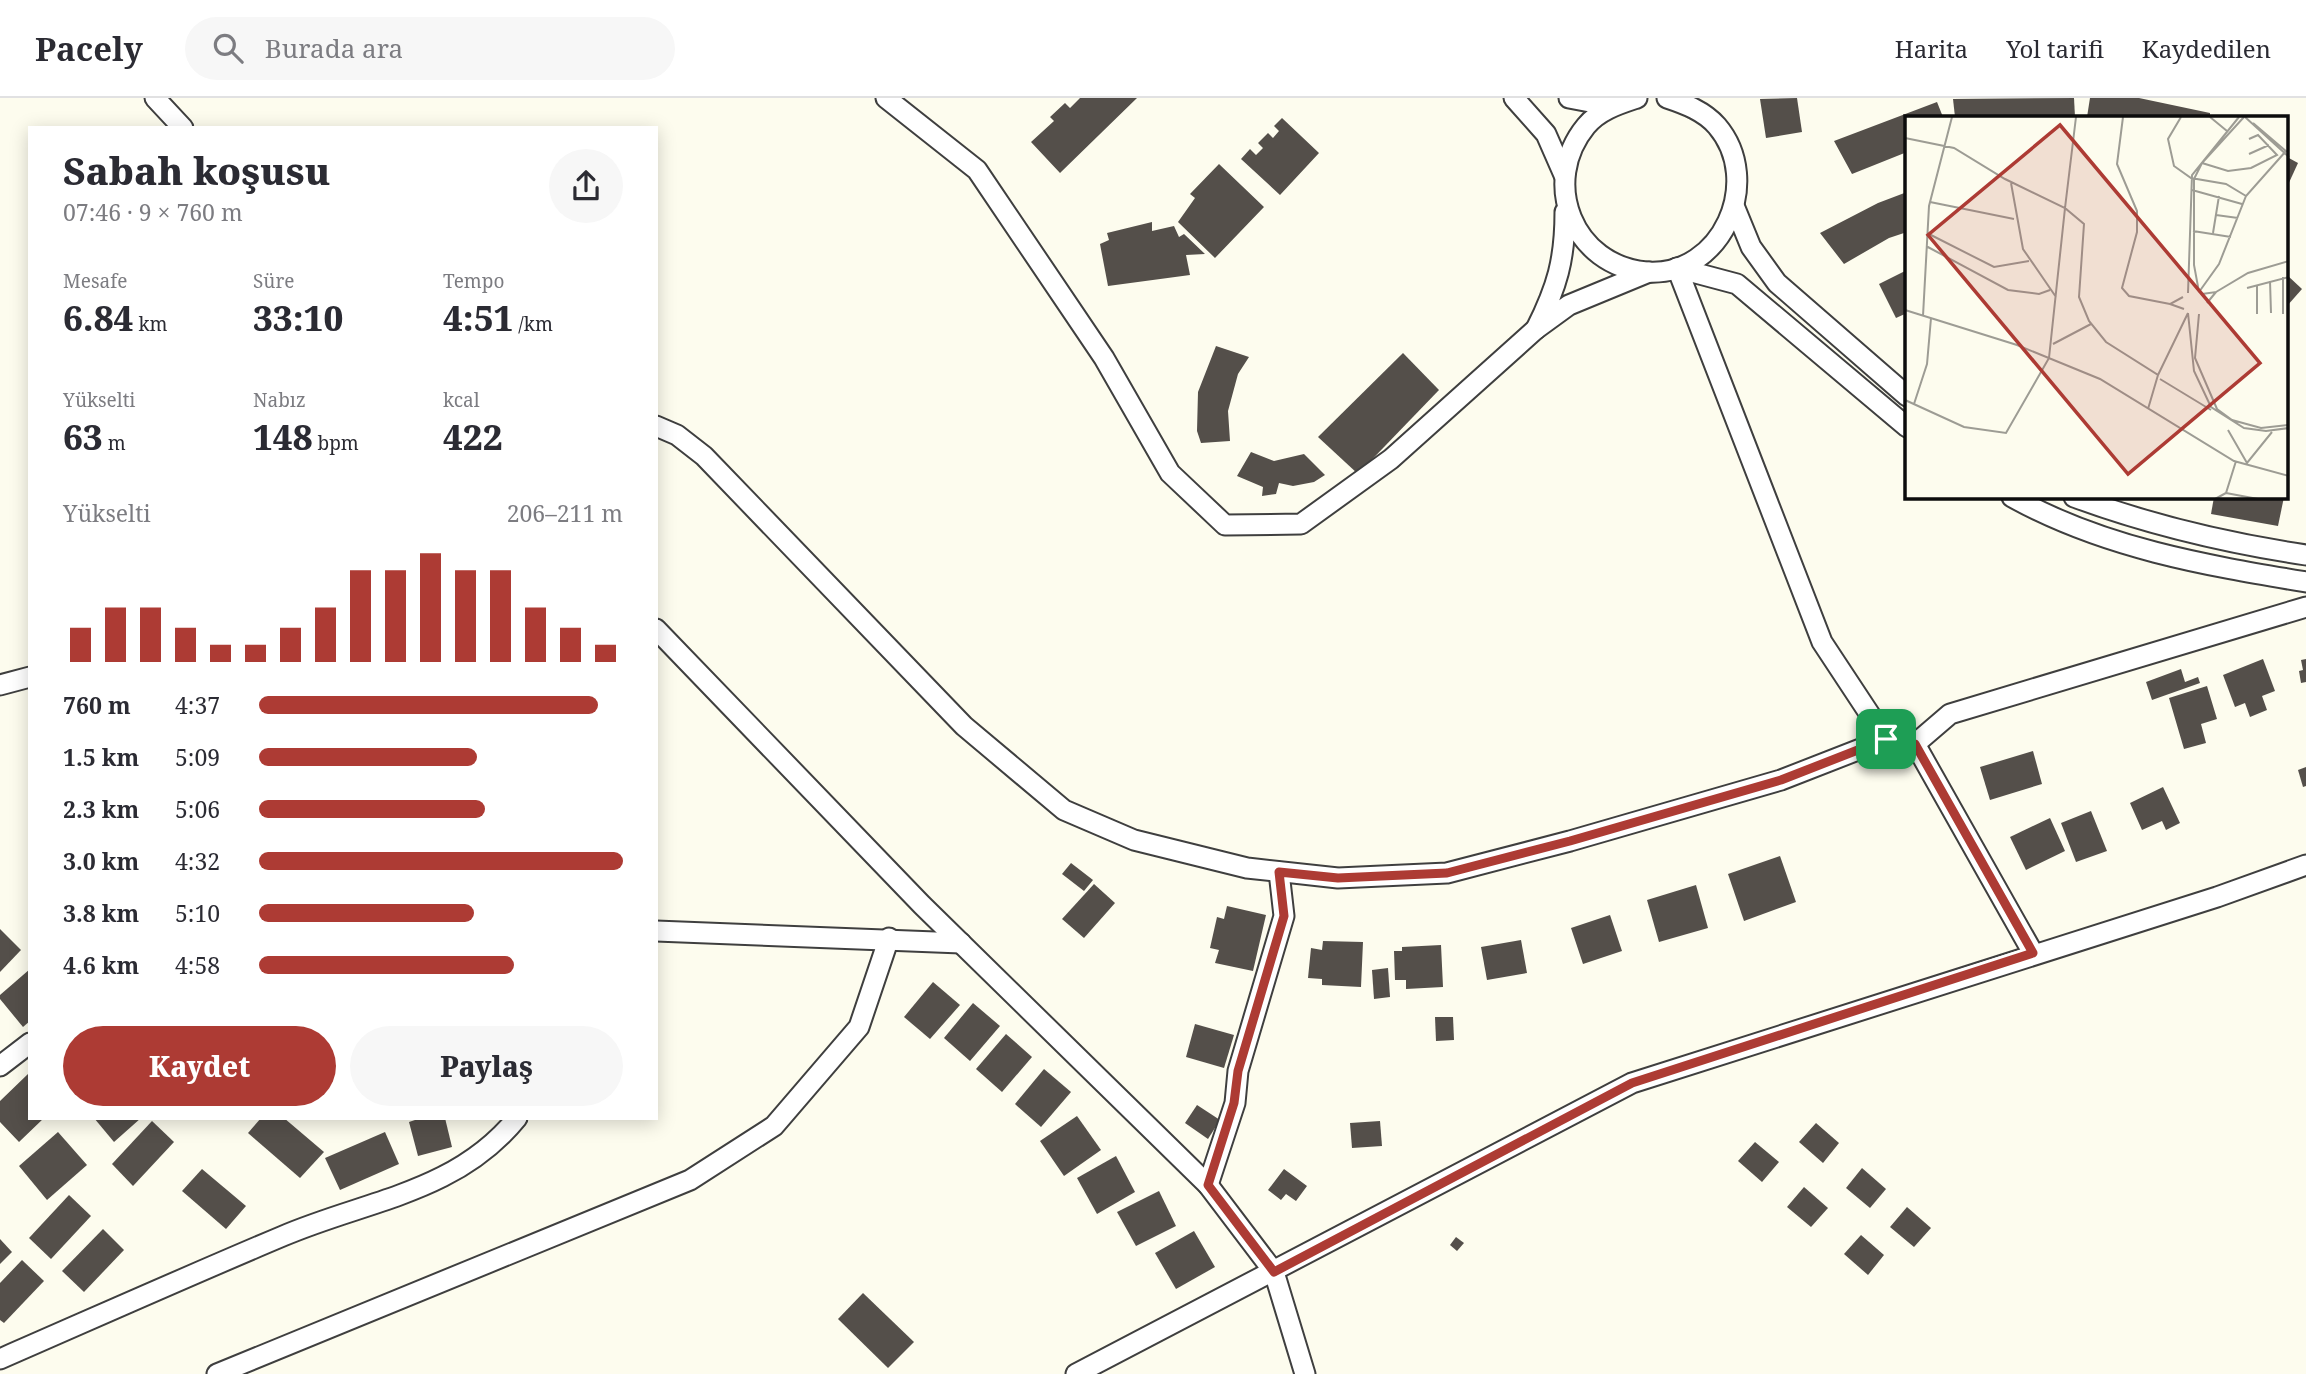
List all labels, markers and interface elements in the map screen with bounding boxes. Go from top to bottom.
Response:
search box [185,17,675,80]
text: Pacely [35,26,143,71]
icon: search [209,29,247,67]
text: Burada ara [265,30,403,66]
text: Harita [1895,32,1968,65]
text: Yol tarifi [2006,32,2104,65]
text: Kaydedilen [2142,32,2271,65]
inset map [1905,116,2288,499]
text: Sabah koşusu [63,144,330,196]
button: share [549,149,623,223]
text: 07:46 · 9 × 760 m [63,196,243,228]
text: Mesafe [63,268,127,294]
text: Süre [253,268,295,294]
text: Tempo [443,268,504,294]
text: 6.84 [63,294,133,341]
text: 33:10 [253,294,343,341]
text: 4:51 [443,294,513,341]
text: km [133,311,167,337]
text: /km [513,311,553,337]
text: Yükselti [63,387,135,413]
text: Nabız [253,387,306,413]
text: kcal [443,387,480,413]
text: 63 [63,413,103,460]
text: 148 [253,413,313,460]
text: 422 [443,413,503,460]
text: m [103,430,126,456]
text: bpm [313,430,359,456]
text: Yükselti [63,497,151,529]
text: 206–211 m [507,497,623,529]
text: 760 m [63,689,131,721]
text: 4:37 [175,689,220,721]
pin [1856,709,1916,769]
icon: arrive [1867,720,1905,758]
text: 1.5 km [63,741,139,773]
text: 5:09 [175,741,220,773]
text: 2.3 km [63,793,139,825]
text: 5:06 [175,793,220,825]
text: 3.0 km [63,845,139,877]
text: 4:32 [175,845,220,877]
text: 3.8 km [63,897,139,929]
text: 5:10 [175,897,220,929]
text: 4.6 km [63,949,139,981]
text: 4:58 [175,949,220,981]
button: Kaydet [63,1026,336,1106]
button: Paylaş [350,1026,623,1106]

